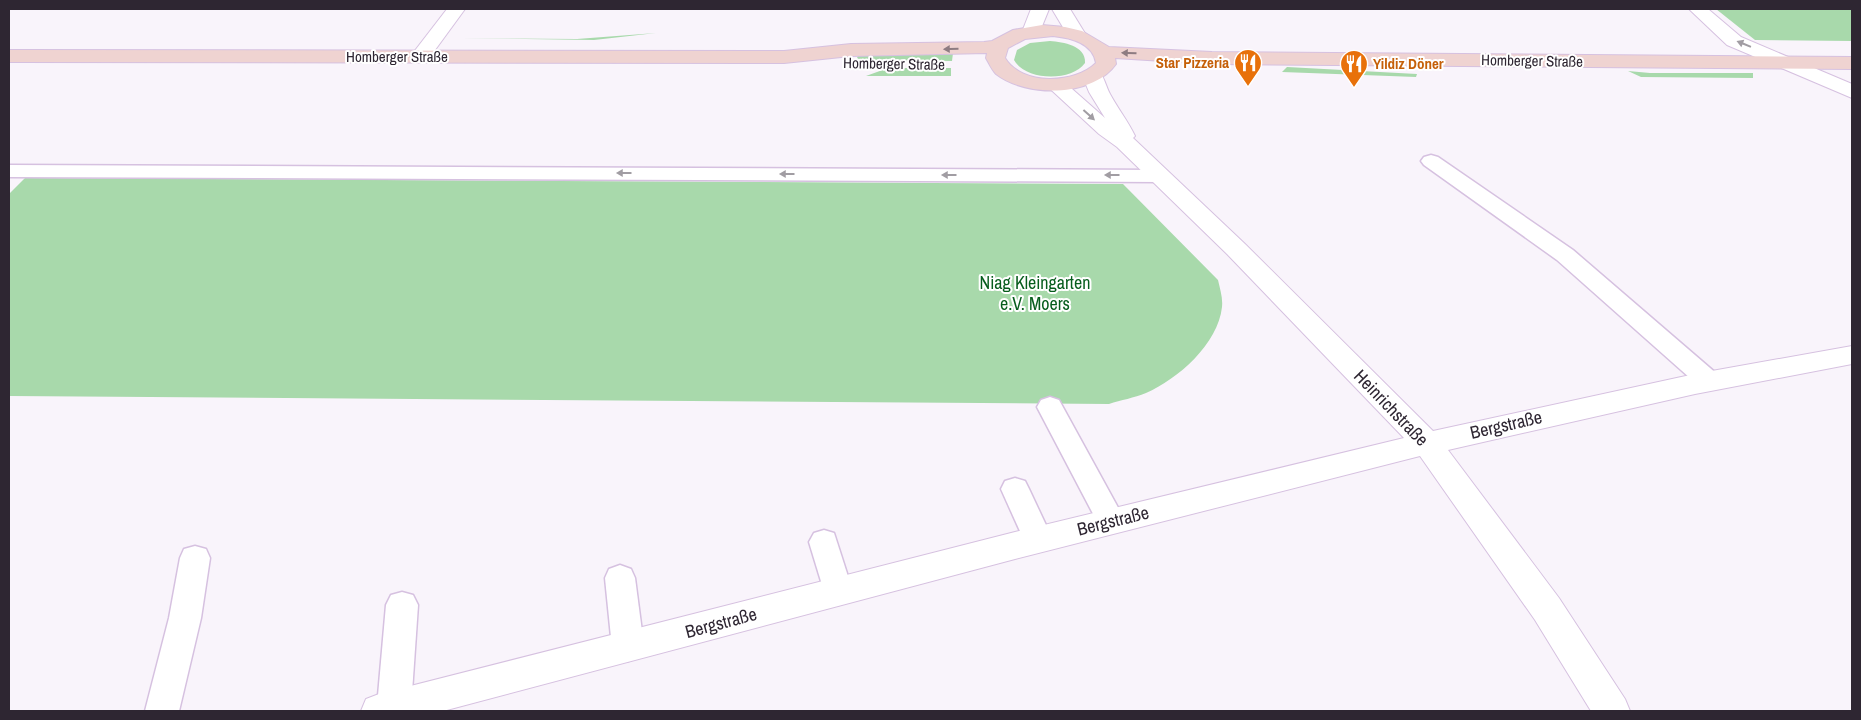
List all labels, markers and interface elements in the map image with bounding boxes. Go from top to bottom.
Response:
one-way arrow [1736,40,1751,48]
one-way arrow [943,45,959,53]
street label: Homberger Straße [346,46,448,67]
restaurant icon: Star Pizzeria [1233,48,1263,87]
one-way arrow [1120,49,1136,57]
restaurant icon: Yildiz Döner [1339,49,1369,88]
street label: Homberger Straße [1481,49,1583,72]
street label: Homberger Straße [843,52,945,75]
place label: Star Pizzeria [1156,52,1229,73]
place label: Yildiz Döner [1373,53,1444,74]
one-way arrow [1083,109,1095,121]
one-way arrow [616,169,632,177]
one-way arrow [778,170,794,178]
one-way arrow [941,171,957,179]
one-way arrow [1103,171,1119,179]
park label: Niag Kleingarten e.V. Moers [980,270,1090,316]
street label: Heinrichstraße [1348,364,1434,451]
street label: Bergstraße [1468,404,1544,445]
street label: Bergstraße [1074,500,1151,541]
street label: Bergstraße [682,601,759,644]

